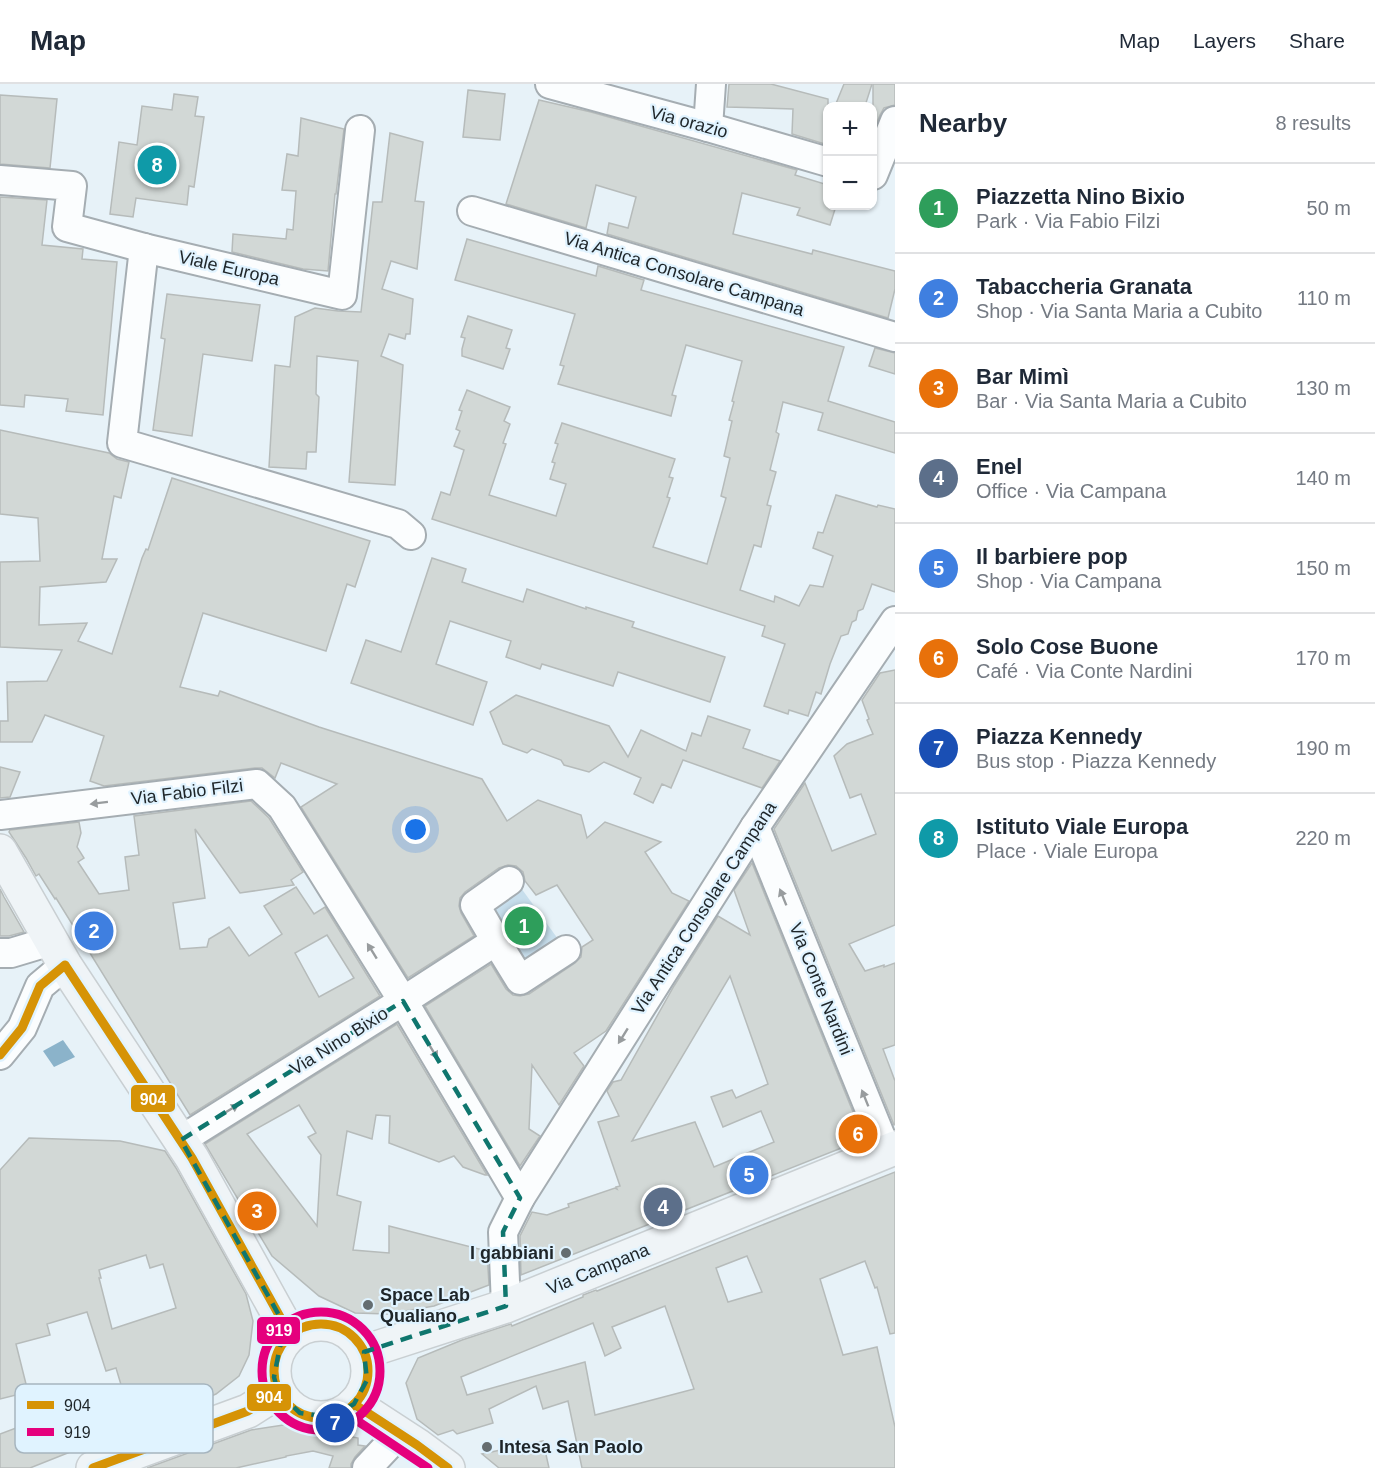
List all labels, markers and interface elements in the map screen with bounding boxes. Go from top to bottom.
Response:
text: Map [30,25,86,56]
text: Map [1119,29,1160,52]
text: Layers [1193,29,1256,52]
text: Share [1289,29,1345,52]
street label: Via orazio [648,102,730,142]
map controls [823,102,877,210]
button: + [823,102,877,156]
text: Nearby [919,108,1007,138]
text: 8 results [1275,112,1351,134]
pin: 8 [138,142,176,188]
button: − [823,156,877,210]
text: Piazzetta Nino Bixio [976,184,1185,209]
text: 1 [933,197,944,219]
text: 50 m [1307,197,1351,219]
text: Park · Via Fabio Filzi [976,210,1160,232]
street label: Via Antica Consolare Campana [562,228,807,320]
street label: Viale Europa [177,247,282,290]
text: Tabaccheria Granata [976,274,1192,299]
text: 2 [933,287,944,309]
text: 110 m [1297,287,1351,309]
text: Shop · Via Santa Maria a Cubito [976,300,1262,322]
text: Bar Mimì [976,364,1069,389]
text: 3 [933,377,944,399]
text: 130 m [1295,377,1351,399]
text: Bar · Via Santa Maria a Cubito [976,390,1247,412]
text: Enel [976,454,1022,479]
text: 4 [933,467,944,489]
text: 140 m [1295,467,1351,489]
text: Office · Via Campana [976,480,1166,502]
text: Il barbiere pop [976,544,1128,569]
text: 5 [933,557,944,579]
text: 150 m [1295,557,1351,579]
text: Shop · Via Campana [976,570,1161,592]
text: Solo Cose Buone [976,634,1158,659]
text: 6 [933,647,944,669]
text: 170 m [1295,647,1351,669]
text: Café · Via Conte Nardini [976,660,1192,682]
text: Piazza Kennedy [976,724,1142,749]
text: 7 [933,737,944,759]
text: 190 m [1295,737,1351,759]
text: Bus stop · Piazza Kennedy [976,750,1216,772]
street label: Via Fabio Filzi [130,775,244,809]
street label: Via Antica Consolare Campana [628,797,781,1018]
one-way arrow [90,798,109,808]
text: Istituto Viale Europa [976,814,1188,839]
your location [401,815,430,844]
text: 8 [933,827,944,849]
text: 220 m [1295,827,1351,849]
text: Place · Viale Europa [976,840,1158,862]
one-way arrow [778,888,788,906]
pin: 1 [504,904,544,948]
pin: 2 [74,908,113,954]
street label: Via Conte Nardini [785,920,857,1058]
one-way arrow [367,943,378,959]
street label: Via Nino Bixio [286,1003,392,1079]
one-way arrow [617,1028,628,1044]
one-way arrow [428,1043,439,1059]
line badge: 904 [130,1084,176,1113]
one-way arrow [860,1088,870,1106]
text: 904 [140,1091,166,1108]
one-way arrow [222,1103,238,1115]
pin: 6 [838,1112,878,1156]
pin: 5 [730,1152,768,1198]
pin: 4 [644,1184,682,1230]
pin: 3 [238,1188,276,1234]
street label: Via Campana [544,1239,653,1299]
place label: I gabbiani [470,1243,554,1263]
marker: I gabbiani [559,1246,573,1260]
place label: Space Lab Qualiano [380,1285,470,1326]
marker: Space Lab Qualiano [361,1298,375,1312]
line badge: 919 [256,1316,301,1345]
text: 919 [266,1322,292,1339]
line badge: 904 [246,1383,292,1412]
legend [15,1384,213,1453]
text: 904 [256,1389,282,1406]
text: 904 [64,1397,91,1414]
pin: 7 [316,1400,354,1446]
text: 919 [64,1424,91,1441]
place label: Intesa San Paolo [499,1437,643,1457]
marker: Intesa San Paolo [480,1440,494,1454]

